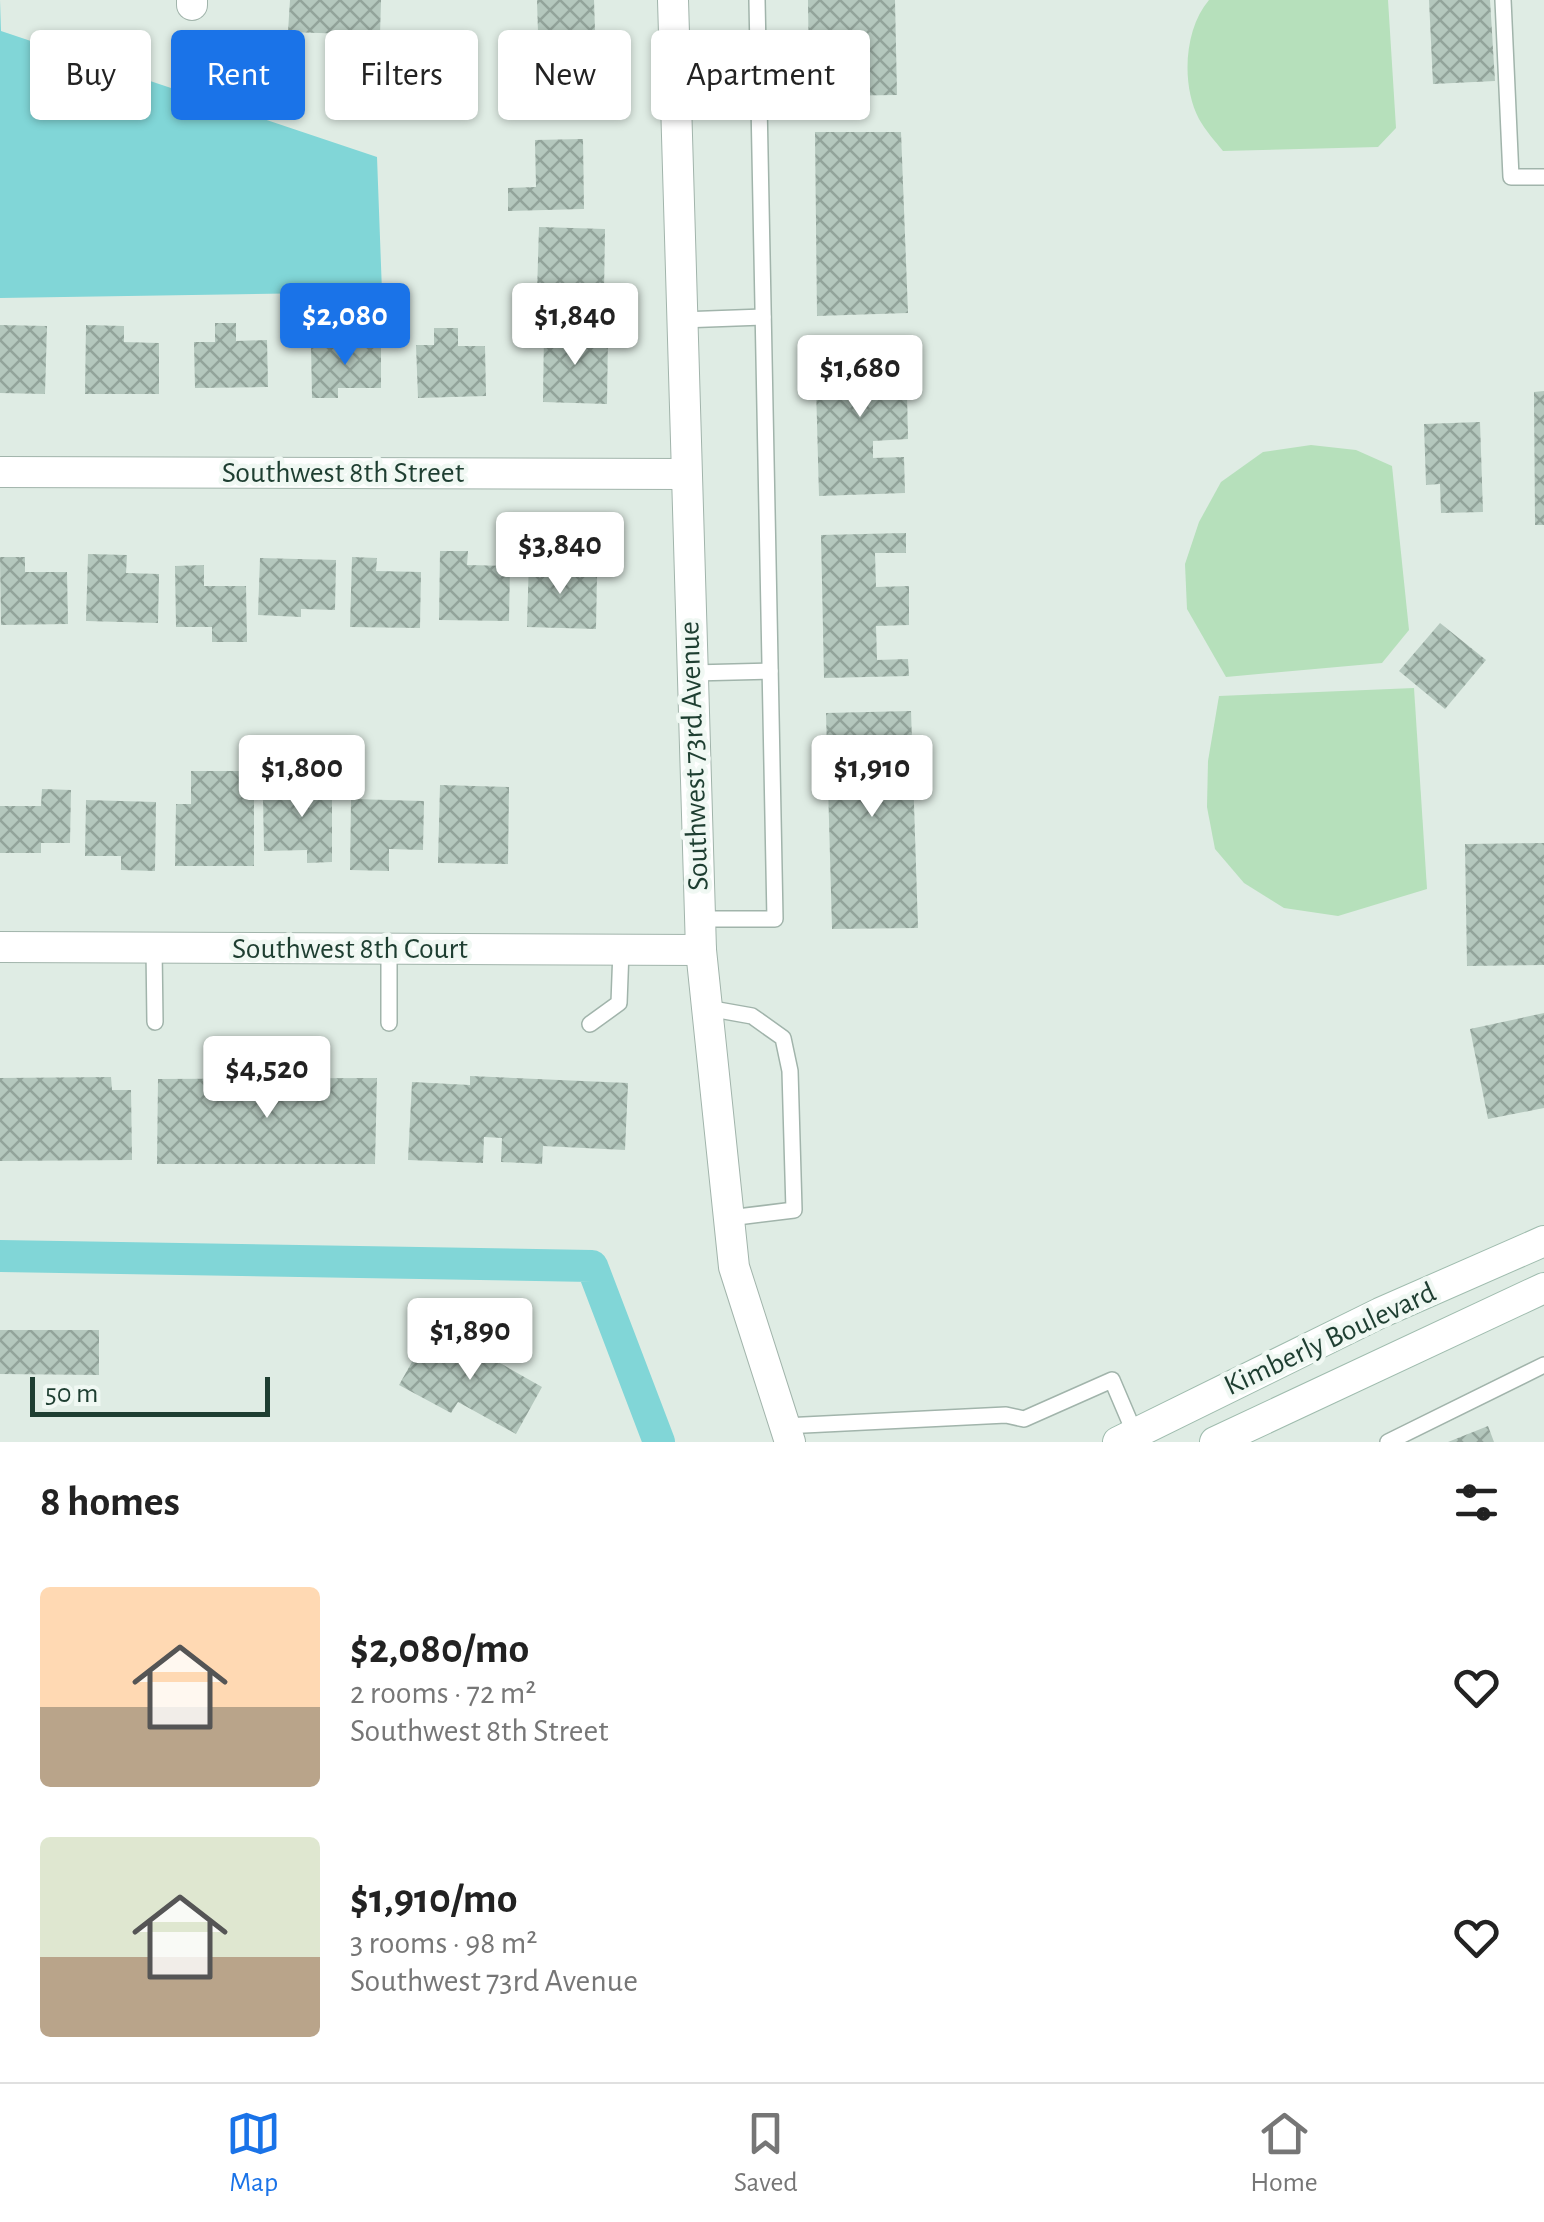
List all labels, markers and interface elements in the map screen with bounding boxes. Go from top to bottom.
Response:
chip: Buy [30,30,151,120]
chip: Rent [171,30,305,120]
chip: Filters [325,30,478,120]
chip: New [498,30,631,120]
chip: Apartment [651,30,870,120]
pin: $2,080 [264,283,426,368]
pin: $1,840 [494,283,656,368]
text: $2,080 [302,299,388,331]
text: $1,840 [534,299,616,331]
pin: $1,680 [779,335,941,420]
text: $1,680 [819,351,901,383]
street label: Southwest 8th Street [222,458,465,488]
pin: $3,840 [479,512,641,597]
text: $3,840 [518,528,602,560]
street label: Southwest 73rd Avenue [674,621,714,891]
pin: $1,800 [221,735,383,820]
pin: $1,910 [791,735,953,820]
text: $1,800 [261,751,343,783]
text: $1,910 [834,751,910,783]
street label: Southwest 8th Court [232,934,468,964]
pin: $4,520 [186,1036,348,1121]
text: $4,520 [225,1052,309,1084]
street label: Kimberly Boulevard [1220,1277,1440,1401]
pin: $1,890 [389,1298,551,1383]
text: $1,890 [429,1314,511,1346]
scale bar [30,1372,270,1416]
text: 50 m [45,1380,99,1408]
icon: filters [1449,1475,1504,1530]
text: 8 homes [40,1481,180,1523]
icon: home [120,1627,240,1747]
text: $2,080/mo [350,1628,529,1670]
icon: heart [1449,1660,1504,1715]
text: 2 rooms · 72 m² [350,1677,537,1709]
text: Southwest 8th Street [350,1715,609,1747]
icon: home [120,1877,240,1997]
text: $1,910/mo [350,1878,518,1920]
icon: heart [1449,1910,1504,1965]
text: 3 rooms · 98 m² [350,1927,537,1959]
text: Southwest 73rd Avenue [350,1965,638,1997]
tab: Map [226,2106,281,2200]
tab: Saved [734,2106,798,2200]
tab: Home [1250,2106,1318,2200]

